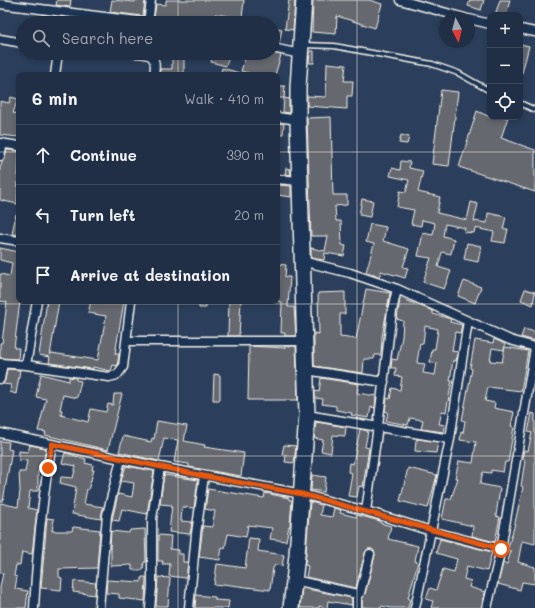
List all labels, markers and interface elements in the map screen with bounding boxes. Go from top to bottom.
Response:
north arrow [439,12,475,48]
map controls [487,12,523,120]
button: + [487,12,523,48]
search box [16,16,280,60]
icon: search [30,27,52,49]
text: Search here [62,28,153,48]
button: − [487,48,523,84]
button: locate [487,84,523,120]
text: 6 min [32,87,77,109]
text: Walk · 410 m [184,90,264,107]
icon: ahead [32,144,54,166]
text: Continue [70,145,137,165]
text: 390 m [226,146,264,163]
icon: left [32,204,54,226]
text: Turn left [70,205,135,225]
text: 20 m [234,206,264,223]
icon: arrive [32,264,54,286]
text: Arrive at destination [70,265,230,285]
route end [39,459,57,477]
route start [492,540,510,558]

